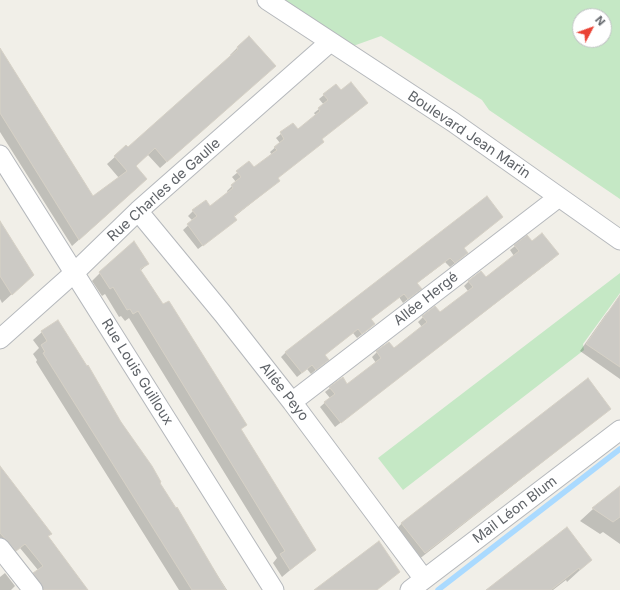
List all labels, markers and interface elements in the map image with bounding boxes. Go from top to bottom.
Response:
north arrow [572,8,612,48]
text: N [592,13,608,29]
street label: Boulevard Jean Marin [404,88,534,182]
street label: Rue Charles de Gaulle [104,135,224,245]
street label: Allée Hergé [390,269,462,329]
street label: Rue Louis Guilloux [98,316,176,428]
street label: Allée Peyo [256,359,312,425]
street label: Mail Léon Blum [470,473,560,547]

